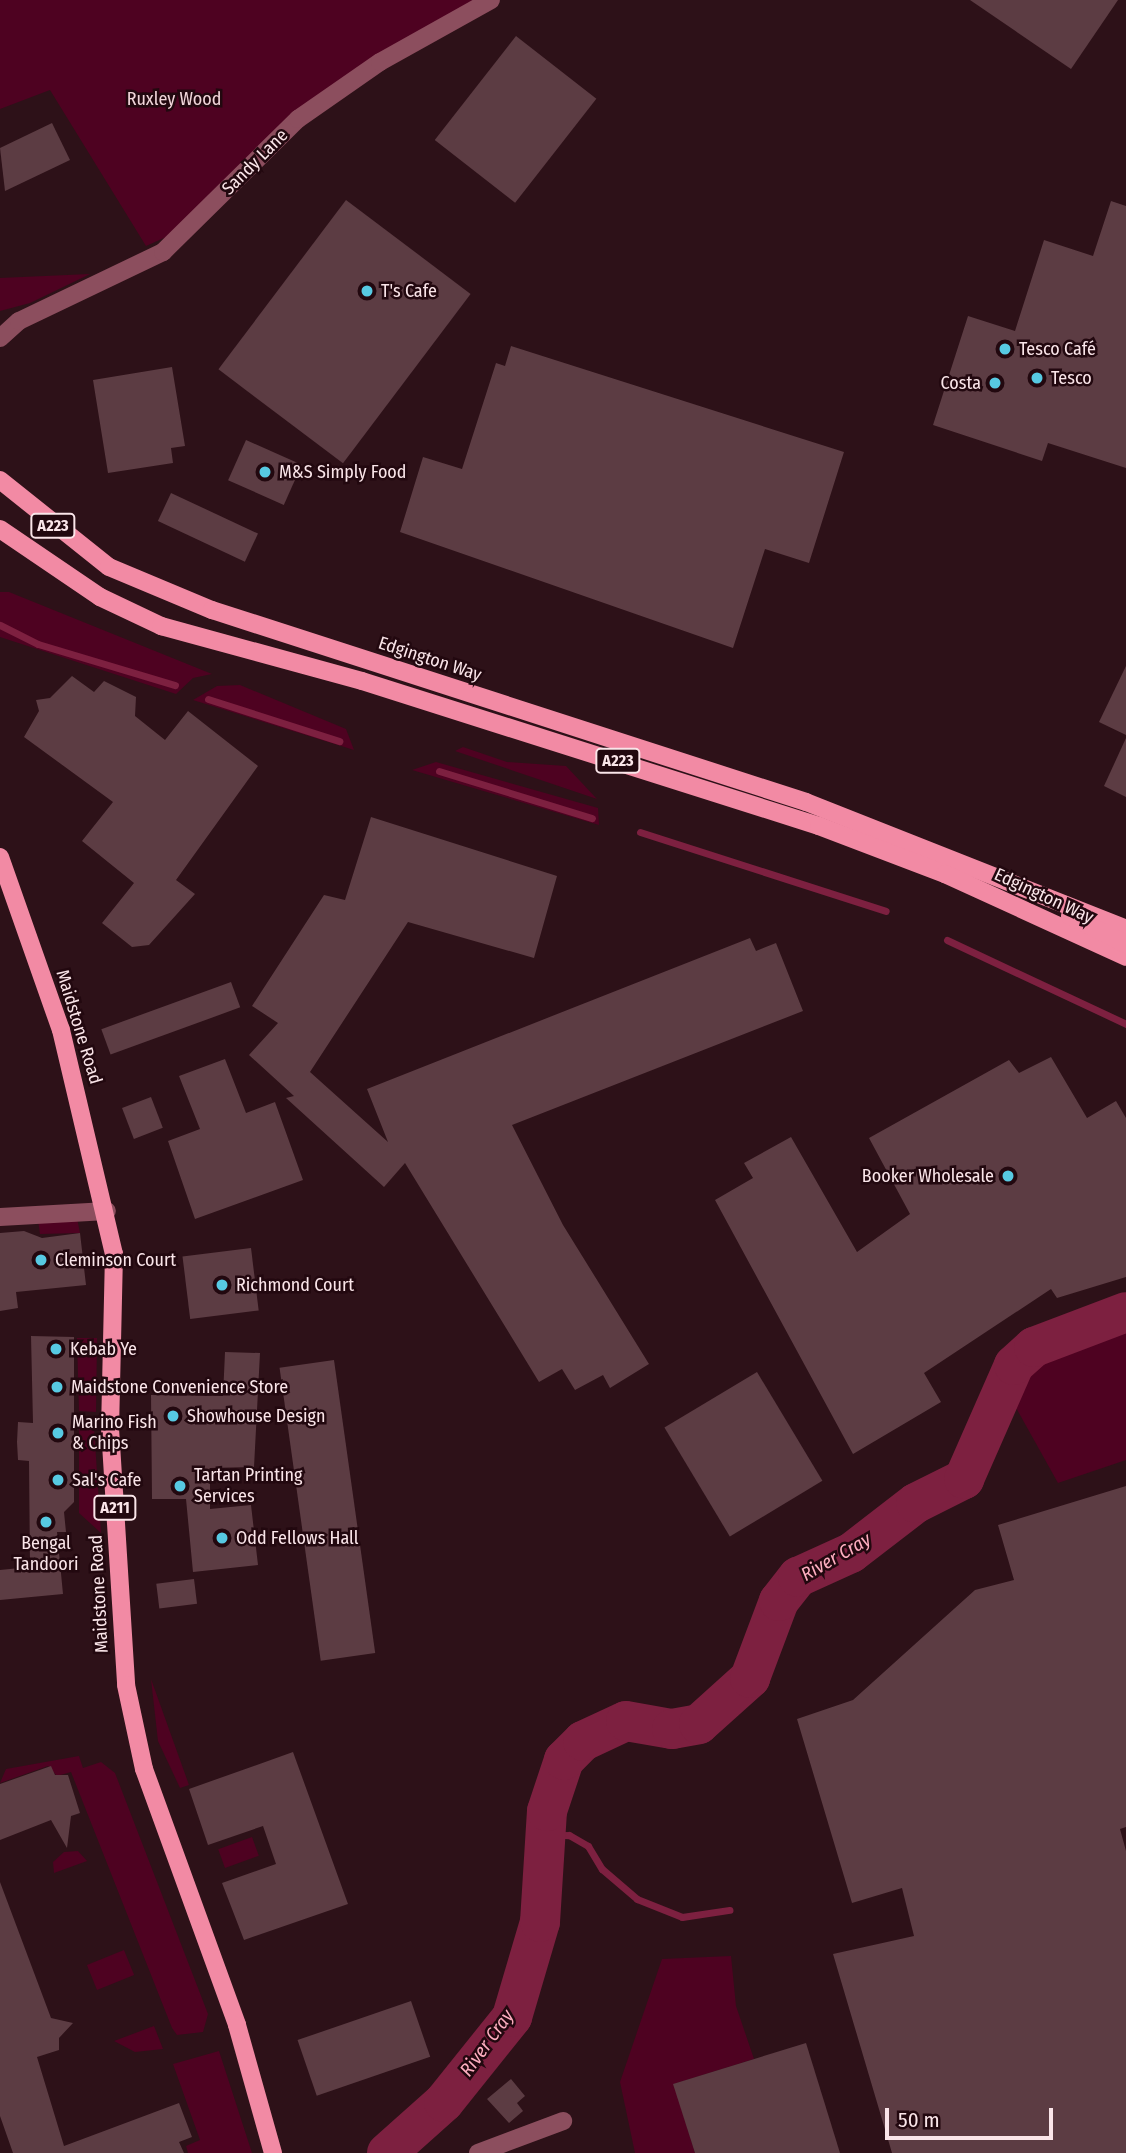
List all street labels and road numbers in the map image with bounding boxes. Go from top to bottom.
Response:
street label: Sandy Lane [218,125,292,199]
road number: A223 [30,513,76,538]
street label: Edgington Way [376,632,484,686]
road number: A223 [595,748,641,774]
street label: Edgington Way [991,864,1097,928]
street label: Maidstone Road [51,967,107,1087]
road number: A211 [92,1496,138,1520]
street label: Maidstone Road [85,1534,113,1654]

